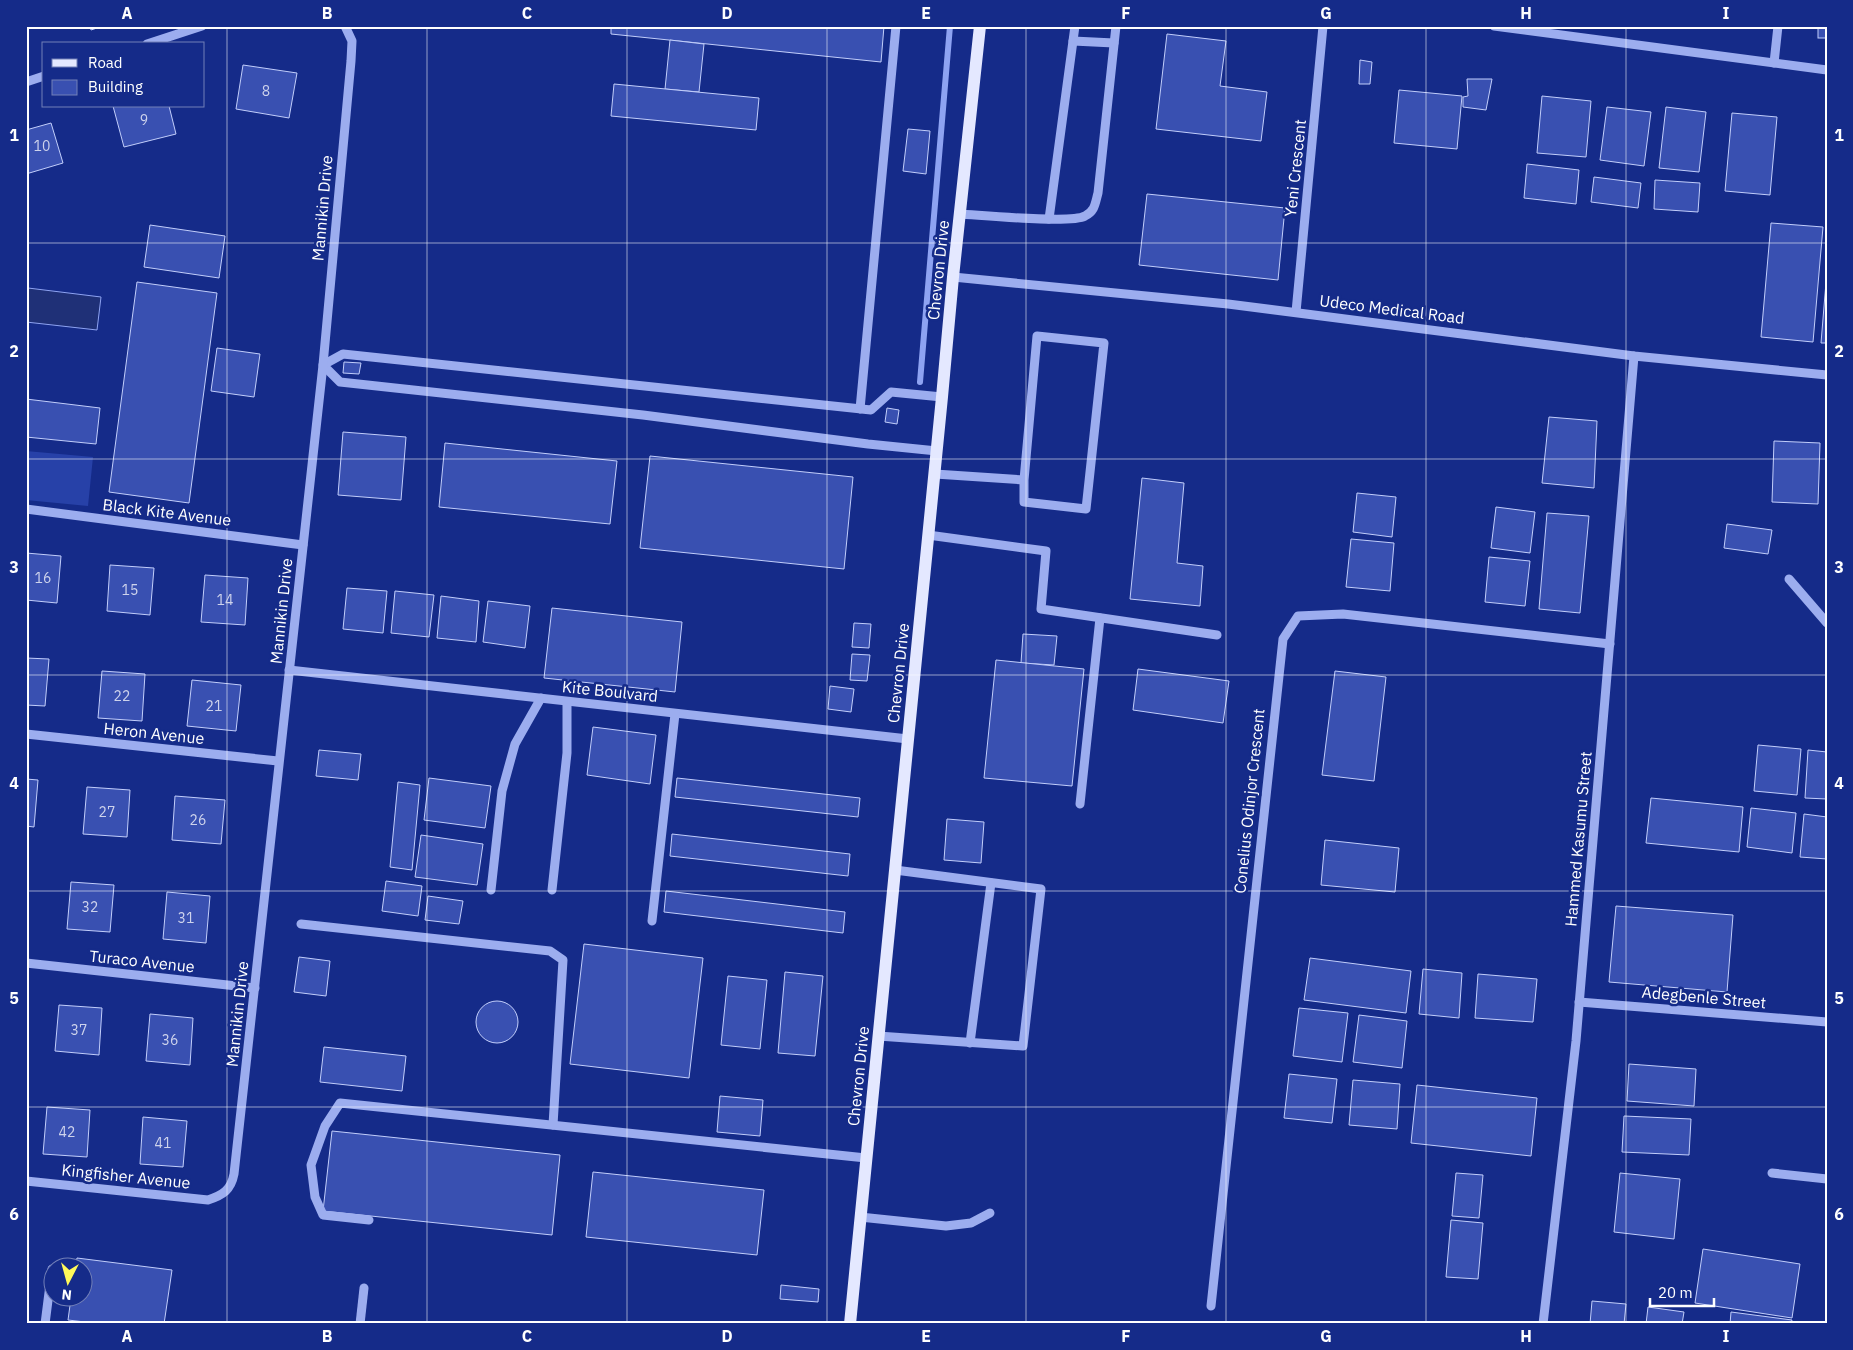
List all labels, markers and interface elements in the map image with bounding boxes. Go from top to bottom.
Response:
text: A [122,3,133,23]
text: B [322,3,333,23]
text: C [522,3,532,23]
text: D [721,3,733,23]
text: E [921,3,931,23]
text: F [1121,3,1131,23]
text: G [1320,3,1332,23]
text: H [1520,3,1532,23]
text: I [1723,3,1730,23]
legend [42,42,205,108]
text: Road [88,53,123,72]
text: Building [88,77,143,96]
house number: 8 [262,82,270,100]
house number: 9 [140,111,148,129]
street label: Yeni Crescent [1280,118,1310,218]
text: 1 [9,125,19,145]
text: 1 [1834,125,1844,145]
house number: 10 [34,137,50,155]
street label: Mannikin Drive [307,154,337,262]
street label: Chevron Drive [923,219,953,321]
street label: Udeco Medical Road [1318,290,1466,328]
text: 2 [9,341,19,361]
text: 2 [1834,341,1844,361]
street label: Black Kite Avenue [102,494,233,530]
text: 3 [9,557,19,577]
street label: Mannikin Drive [266,557,297,665]
text: 3 [1834,557,1844,577]
house number: 16 [35,569,51,587]
house number: 15 [122,581,138,599]
house number: 14 [217,591,233,609]
street label: Chevron Drive [883,622,913,724]
street label: Kite Boulvard [561,676,659,706]
house number: 22 [114,687,130,705]
house number: 21 [206,697,222,715]
street label: Conelius Odinjor Crescent [1229,708,1269,894]
street label: Heron Avenue [103,718,206,748]
street label: Hammed Kasumu Street [1560,751,1596,927]
text: 4 [9,773,19,793]
text: 4 [1834,773,1844,793]
house number: 27 [99,803,115,821]
house number: 26 [190,811,206,829]
house number: 32 [82,898,98,916]
house number: 31 [178,909,194,927]
street label: Turaco Avenue [88,946,196,977]
street label: Mannikin Drive [222,960,253,1068]
street label: Adegbenle Street [1641,982,1767,1012]
text: 5 [9,988,19,1008]
text: 5 [1834,988,1844,1008]
house number: 37 [71,1021,87,1039]
street label: Chevron Drive [843,1025,873,1127]
house number: 36 [162,1031,178,1049]
house number: 42 [59,1123,75,1141]
house number: 41 [155,1134,171,1152]
street label: Kingfisher Avenue [61,1159,192,1193]
text: 6 [9,1204,19,1224]
text: 6 [1834,1204,1844,1224]
north arrow [42,1258,92,1308]
scale bar [1650,1275,1714,1307]
text: 20 m [1658,1283,1693,1302]
text: N [61,1285,73,1304]
text: A [122,1326,133,1346]
text: B [322,1326,333,1346]
text: C [522,1326,532,1346]
text: D [721,1326,733,1346]
text: E [921,1326,931,1346]
text: F [1121,1326,1131,1346]
text: G [1320,1326,1332,1346]
text: H [1520,1326,1532,1346]
text: I [1723,1326,1730,1346]

